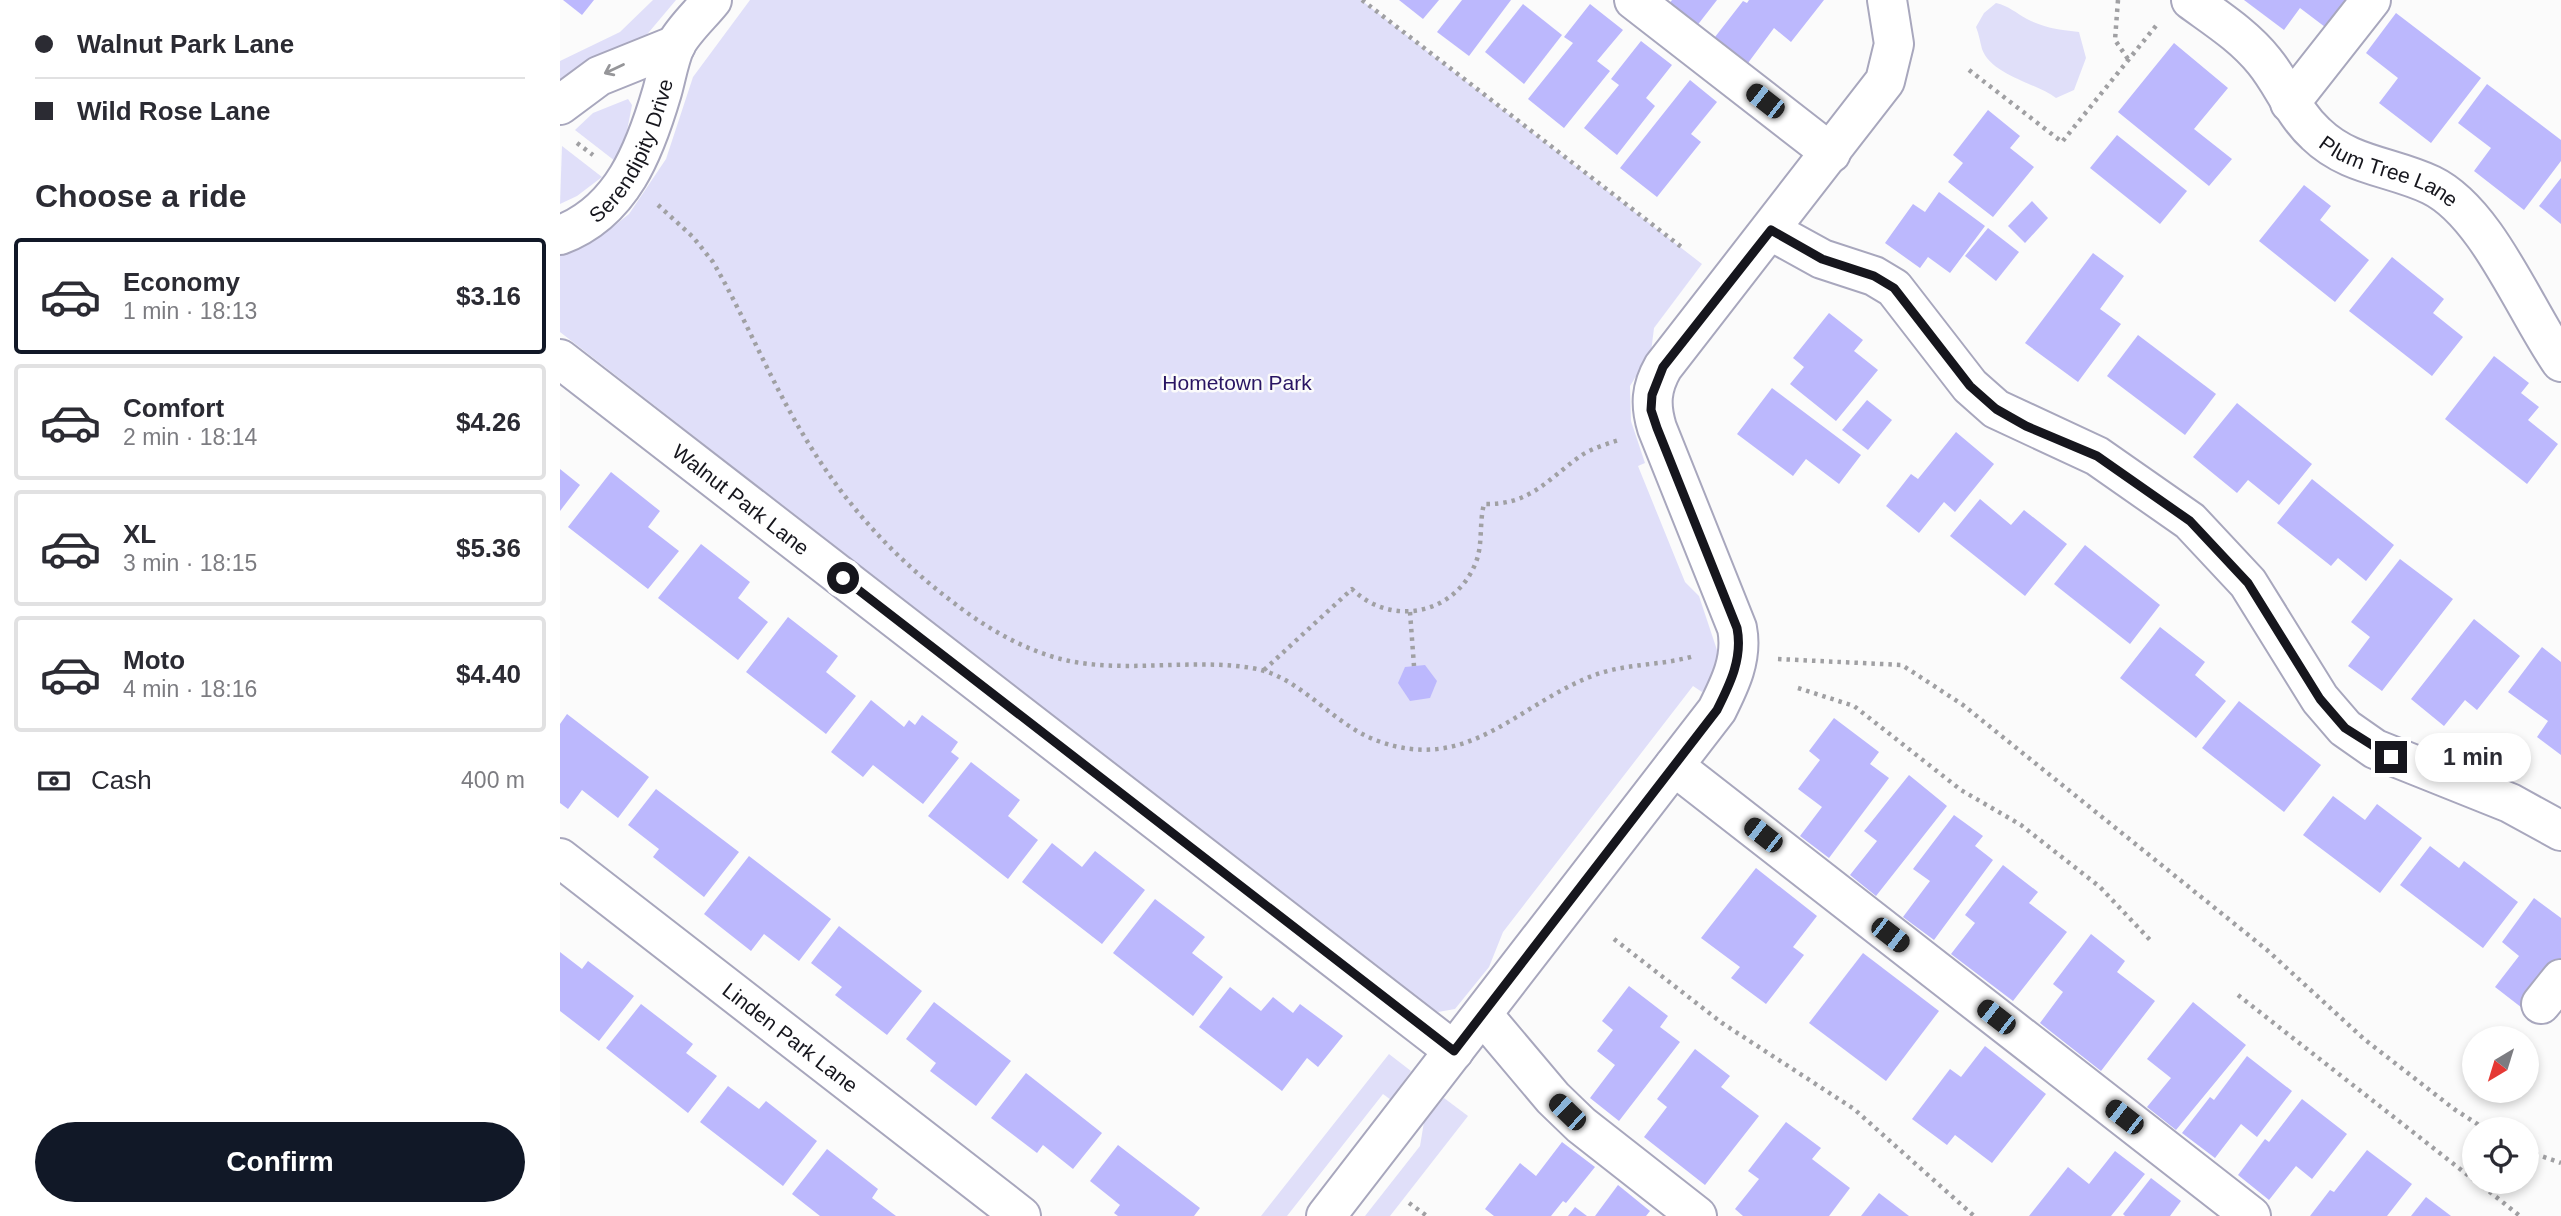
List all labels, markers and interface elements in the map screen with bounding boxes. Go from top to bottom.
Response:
text: Walnut Park Lane [77,29,294,59]
one-way arrow [604,62,625,76]
street label: Serendipity Drive [584,76,676,227]
car [1742,80,1789,122]
text: Wild Rose Lane [77,96,270,126]
street label: Plum Tree Lane [2316,131,2463,211]
text: Choose a ride [35,178,247,214]
icon: car [39,265,102,328]
text: Economy [123,267,240,297]
text: $3.16 [456,281,521,311]
text: 1 min · 18:13 [123,298,257,324]
park label: Hometown Park [1162,371,1312,394]
icon: car [39,391,102,454]
text: Comfort [123,393,224,423]
text: $4.26 [456,407,521,437]
text: 2 min · 18:14 [123,424,257,450]
street label: Walnut Park Lane [668,439,814,559]
icon: car [39,517,102,580]
text: XL [123,519,156,549]
text: $5.36 [456,533,521,563]
text: 3 min · 18:15 [123,550,257,576]
route start [827,562,859,594]
icon: car [39,643,102,706]
text: Moto [123,645,185,675]
text: $4.40 [456,659,521,689]
text: 4 min · 18:16 [123,676,257,702]
callout: 1 min [2416,732,2531,782]
route end [2375,741,2407,773]
text: 1 min [2443,744,2503,770]
icon: cash [35,762,73,800]
text: Cash [91,765,152,795]
text: 400 m [461,767,525,793]
car [1740,814,1787,856]
car [1867,914,1914,956]
street label: Linden Park Lane [719,977,863,1097]
car [1973,996,2020,1038]
north arrow [2462,1026,2539,1102]
map controls [2462,1026,2539,1194]
car [1545,1090,1590,1134]
car [2101,1096,2148,1138]
button: locate [2462,1117,2539,1194]
button: Confirm [35,1122,525,1202]

